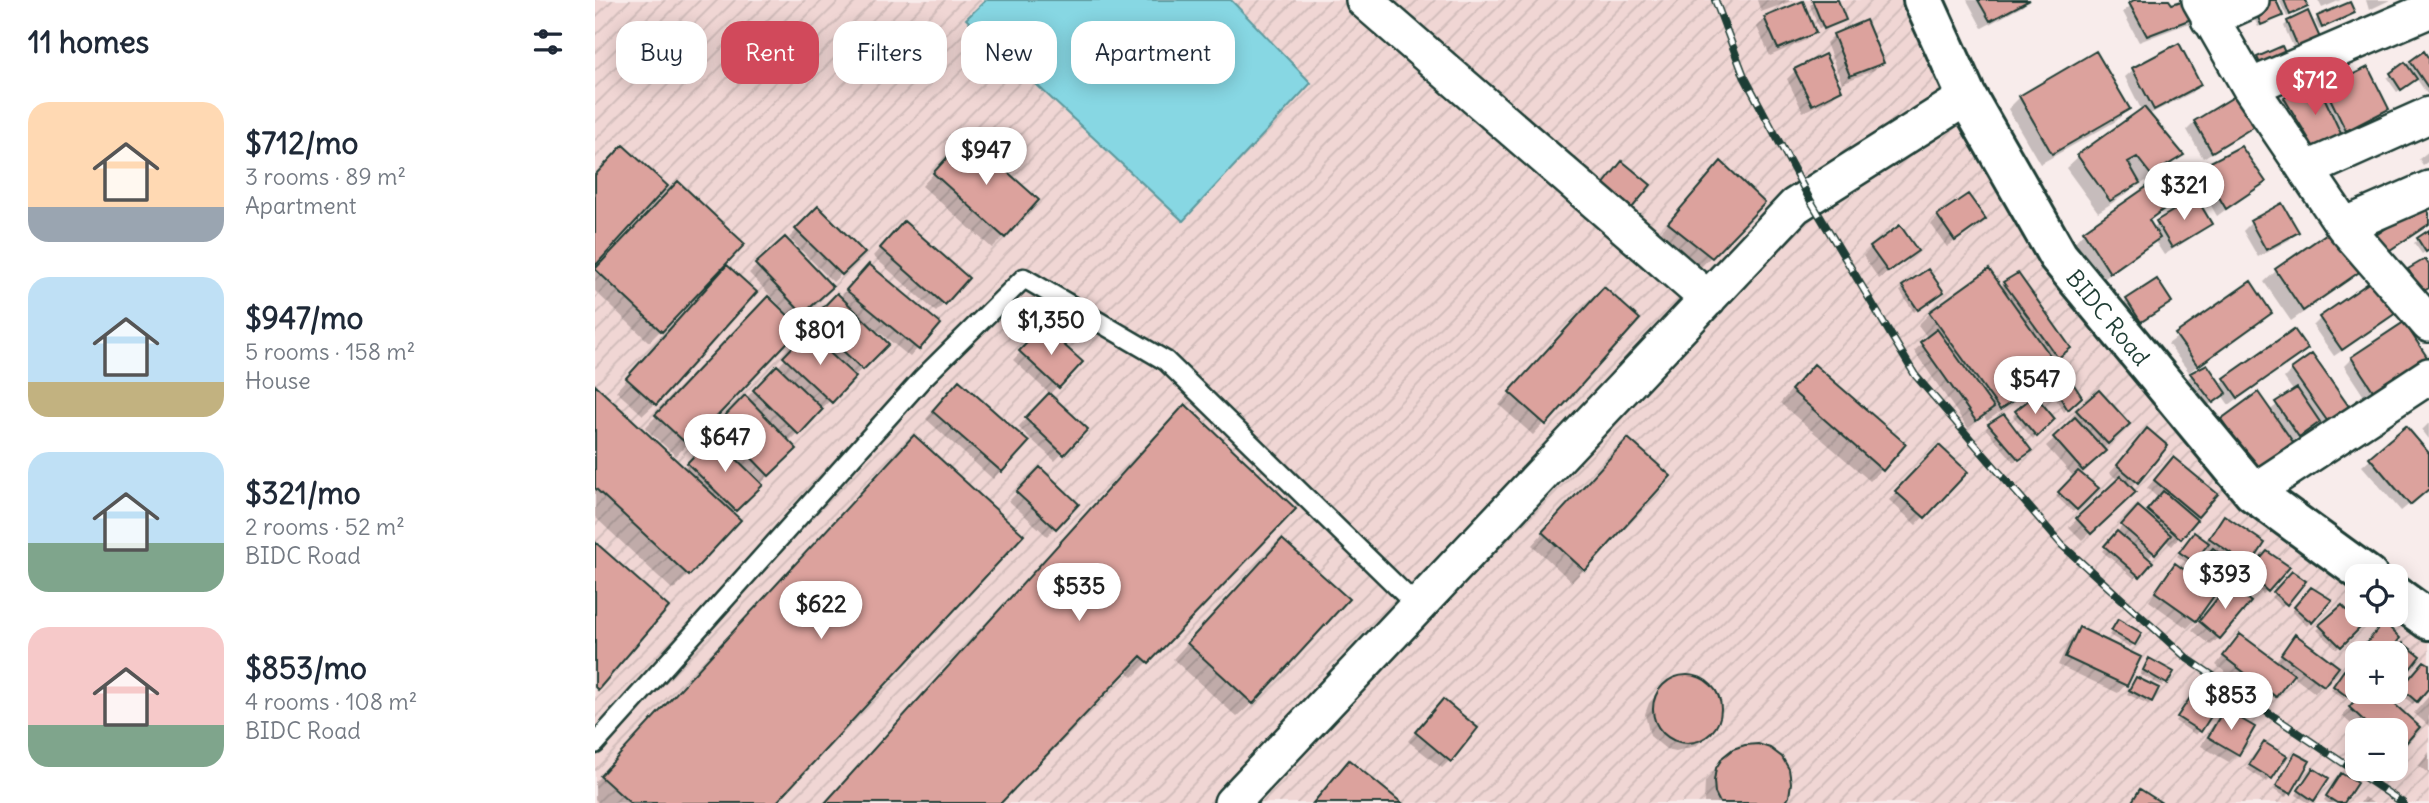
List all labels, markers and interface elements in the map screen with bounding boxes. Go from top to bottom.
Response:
chip: Buy [616,21,707,84]
chip: Rent [721,21,819,84]
chip: Filters [833,21,947,84]
chip: New [961,21,1057,84]
chip: Apartment [1071,21,1235,84]
text: 11 homes [28,23,149,61]
icon: filters [529,23,567,61]
pin: $712 [2274,58,2356,117]
text: $712 [2292,65,2338,94]
text: $712/mo [245,124,358,162]
pin: $947 [945,128,1027,187]
icon: home [84,130,168,214]
text: $947 [961,135,1011,164]
text: 3 rooms · 89 m² [245,162,406,191]
pin: $321 [2143,162,2225,222]
text: $321 [2160,170,2208,199]
text: Apartment [245,191,357,220]
street label: BIDC Road [2060,263,2157,371]
pin: $1,350 [994,298,1108,357]
text: $947/mo [245,299,363,337]
icon: home [84,305,168,389]
text: $1,350 [1017,305,1085,334]
pin: $801 [779,308,861,367]
text: $801 [795,315,845,344]
text: 5 rooms · 158 m² [245,337,415,366]
pin: $547 [1994,356,2076,416]
text: $547 [2010,364,2060,393]
text: House [245,366,311,395]
pin: $647 [684,414,766,474]
text: $647 [700,422,750,451]
text: $321/mo [245,474,361,512]
icon: home [84,480,168,564]
text: 2 rooms · 52 m² [245,512,405,541]
text: BIDC Road [245,541,361,570]
pin: $393 [2184,552,2266,611]
text: $393 [2199,559,2251,588]
pin: $535 [1038,564,1120,623]
map controls [2345,564,2408,781]
button: locate [2345,564,2408,627]
text: $535 [1053,571,1105,600]
pin: $622 [780,582,862,641]
text: $622 [795,589,847,618]
button: + [2345,641,2408,704]
text: $853/mo [245,649,367,687]
icon: home [84,655,168,739]
pin: $853 [2190,672,2272,732]
text: $853 [2205,680,2257,709]
text: 4 rooms · 108 m² [245,687,417,716]
text: BIDC Road [245,716,361,745]
button: − [2345,718,2408,781]

